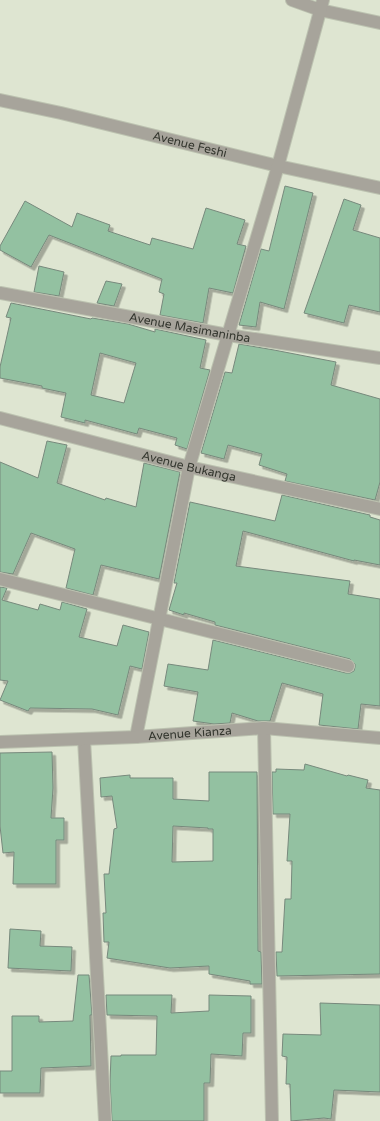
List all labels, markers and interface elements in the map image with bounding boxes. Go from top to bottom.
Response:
street label: Avenue Feshi [151,129,228,160]
street label: Avenue Masimaninba [128,310,251,345]
street label: Avenue Bukanga [140,448,237,484]
street label: Avenue Kianza [147,723,232,743]

